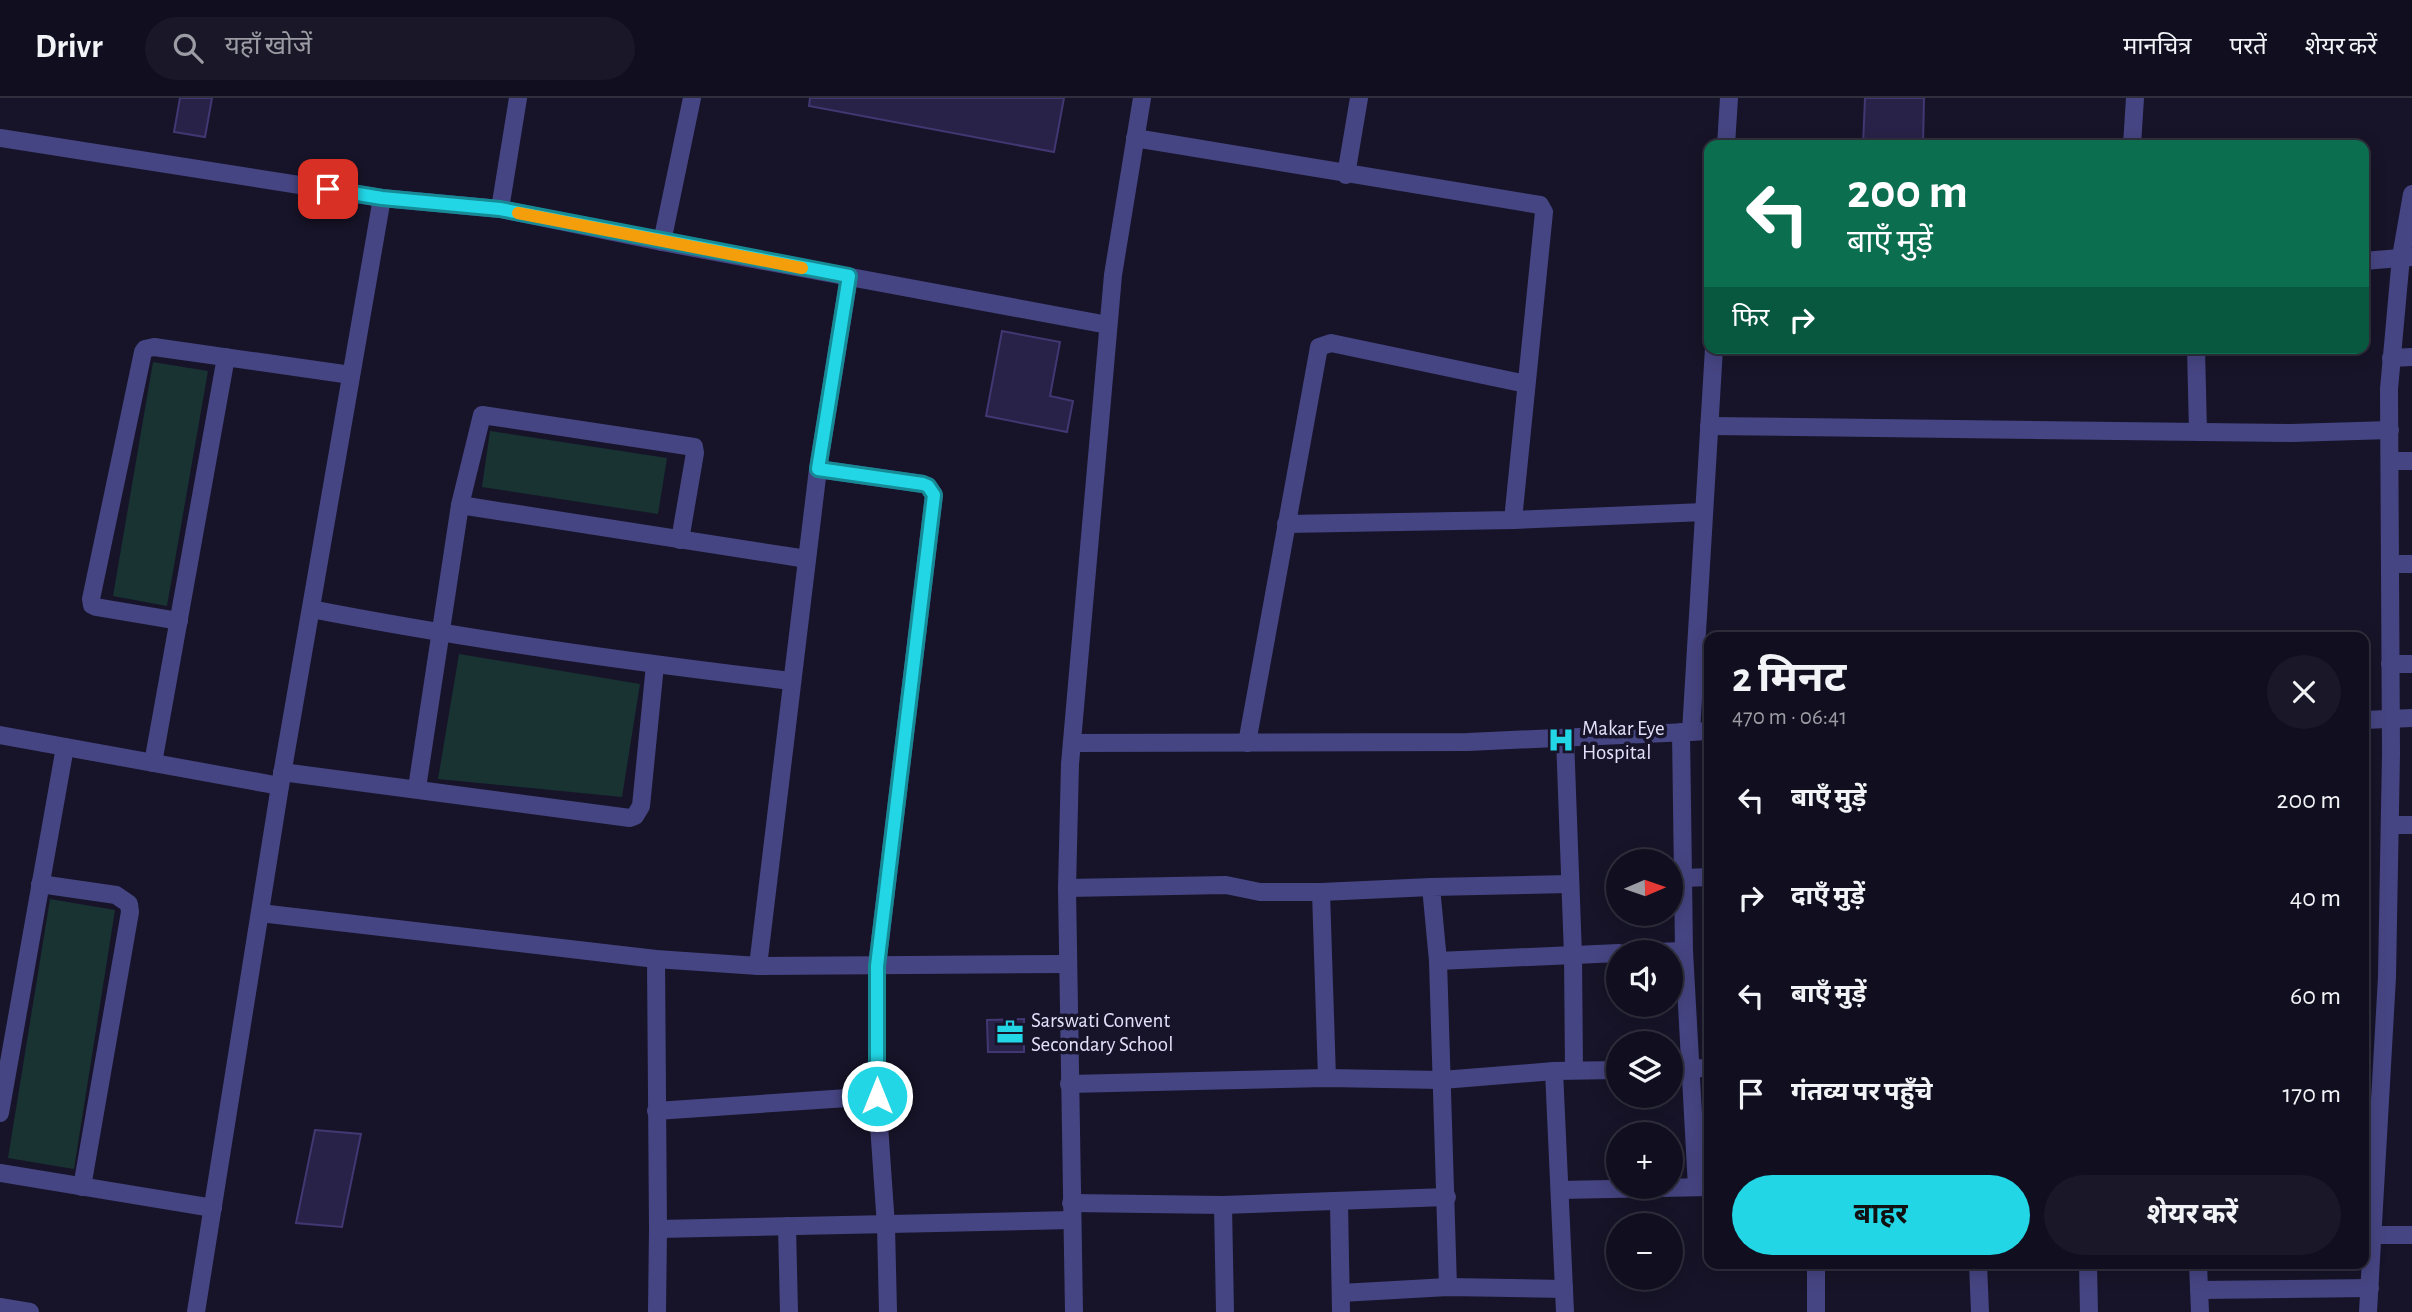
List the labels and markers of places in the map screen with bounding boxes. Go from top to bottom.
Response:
pin [298,159,358,219]
place label: Makar Eye Hospital [1582,718,1665,763]
hospital icon: Makar Eye Hospital [1546,725,1576,755]
place label: Sarswati Convent Secondary School [1031,1010,1173,1055]
office icon: Sarswati Convent Secondary School [995,1017,1025,1047]

